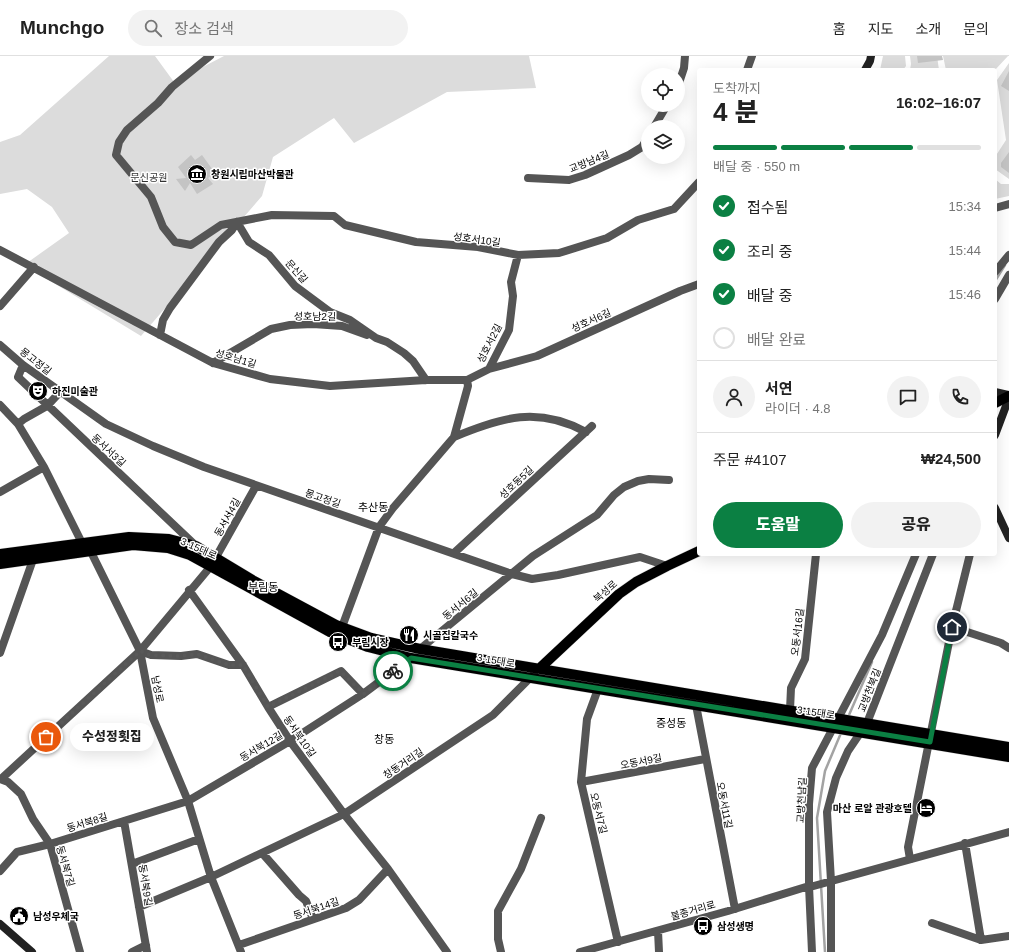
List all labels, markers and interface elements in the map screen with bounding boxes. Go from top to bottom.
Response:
search box [128,10,408,46]
text: Munchgo [20,17,104,38]
icon: search [142,17,164,39]
text: 장소 검색 [174,20,234,37]
text: 홈 [833,21,846,37]
text: 지도 [868,21,893,37]
text: 소개 [915,21,941,37]
text: 문의 [963,21,989,37]
map controls [641,68,685,164]
button: locate [641,68,685,112]
text: 도착까지 [713,81,761,96]
text: 16:02–16:07 [896,94,981,111]
text: 4 분 [713,97,759,127]
button: layers [641,120,685,164]
street label: 교방남4길 [567,148,611,175]
text: 배달 중 · 550 m [713,159,800,174]
museum icon: 창원시립마산박물관 [186,163,208,185]
place label: 창원시립마산박물관 [211,169,294,180]
park label: 문신공원 [131,172,167,183]
icon: check [713,195,735,217]
text: 접수됨 [747,199,788,216]
text: 15:34 [948,199,981,214]
street label: 성호서10길 [452,231,501,248]
icon: check [713,239,735,261]
text: 조리 중 [747,243,793,260]
text: 15:44 [948,243,981,258]
street label: 문신길 [283,257,310,285]
icon: check [713,283,735,305]
text: 배달 중 [747,287,793,304]
text: 15:46 [948,287,981,302]
street label: 성호서6길 [570,307,613,334]
street label: 성호남2길 [294,311,336,322]
street label: 성호서2길 [475,322,504,365]
text: 배달 완료 [747,331,806,348]
street label: 몽고정길 [18,346,54,377]
street label: 성호남1길 [214,347,258,370]
button: person [713,376,755,418]
button: chat [887,376,929,418]
button: phone [939,376,981,418]
theatre icon: 하진미술관 [27,380,49,402]
text: 서연 [765,380,793,397]
place label: 하진미술관 [52,386,98,397]
text: 라이더 · 4.8 [765,401,831,416]
street label: 동서서3길 [89,432,128,469]
text: ₩24,500 [921,450,981,467]
text: 주문 #4107 [713,451,786,468]
street label: 성호동5길 [497,464,536,501]
street label: 몽고정길 [304,487,342,510]
street label: 동서서4길 [212,496,243,538]
district label: 추산동 [358,501,388,513]
button: 도움말 [713,502,843,548]
button: 공유 [851,502,981,548]
street label: 3·15대로 [179,536,219,561]
street label: 북성로 [591,578,619,605]
district label: 부림동 [248,581,278,593]
street label: 동서서6길 [440,587,480,622]
street label: 오동서16길 [789,608,806,657]
pin [935,610,969,644]
icon: home [941,616,963,638]
restaurant icon: 시골집칼국수 [398,624,420,646]
place label: 시골집칼국수 [423,630,478,641]
bus stop icon: 부림시장 [327,631,349,653]
place label: 부림시장 [352,637,389,648]
courier [373,651,413,691]
street label: 3·15대로 [476,652,516,669]
icon: bike [382,660,404,682]
street label: 교방천북길 [856,667,883,714]
street label: 남성로 [149,674,166,704]
street label: 3·15대로 [796,704,836,721]
street label: 동서북10길 [281,713,318,759]
district label: 중성동 [656,717,686,729]
pin [29,720,63,754]
callout: 수성정횟집 [70,723,154,751]
icon: bag [35,726,57,748]
text: 수성정횟집 [82,729,142,744]
street label: 동서북12길 [238,729,285,763]
district label: 창동 [374,733,394,745]
street label: 창동거리길 [381,746,425,781]
street label: 오동서9길 [619,752,663,771]
street label: 교방천남길 [795,777,808,823]
street label: 오동서11길 [715,781,734,829]
street label: 오동서7길 [588,791,609,835]
hotel icon: 마산 로얄 관광호텔 [915,797,937,819]
place label: 마산 로얄 관광호텔 [833,803,912,814]
street label: 동서북8길 [65,811,109,834]
street label: 동서북7길 [54,844,77,888]
street label: 동서북9길 [137,863,154,907]
street label: 동서북14길 [292,895,341,921]
street label: 불종거리로 [670,899,717,922]
public building icon: 남성우체국 [8,905,30,927]
place label: 남성우체국 [33,911,79,922]
bus stop icon: 삼성생명 [692,915,714,937]
place label: 삼성생명 [717,921,754,932]

